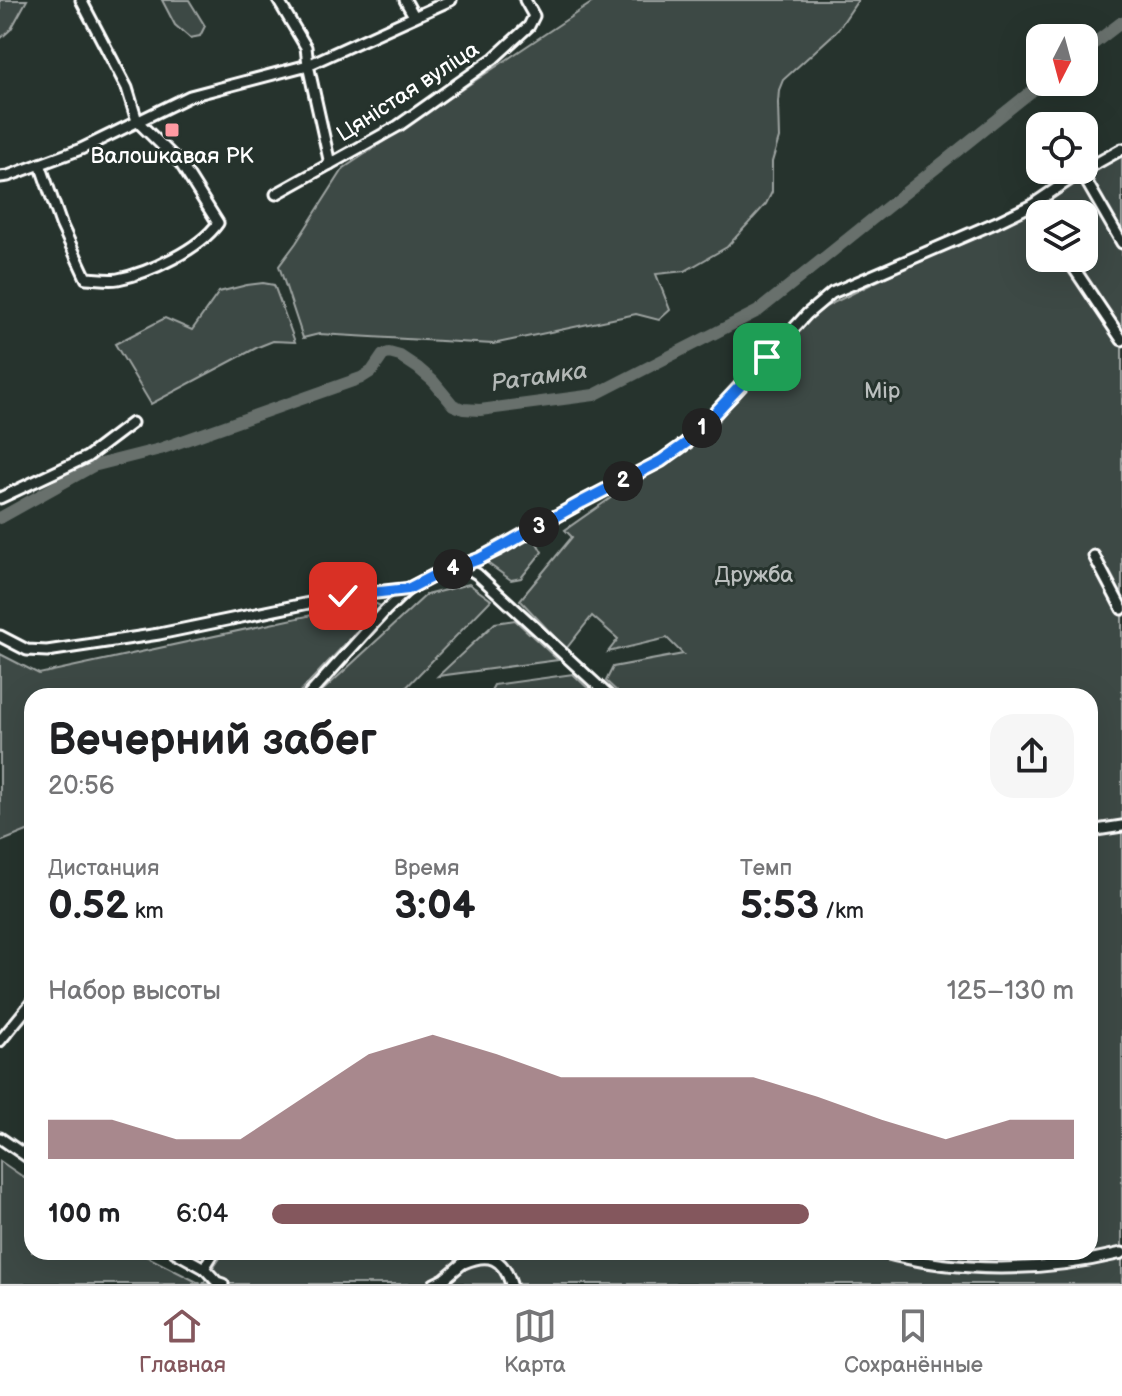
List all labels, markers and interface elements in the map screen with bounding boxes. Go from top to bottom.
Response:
north arrow [1026,24,1098,96]
map controls [1026,24,1098,272]
street label: Цяністая вуліца [332,36,484,148]
button: locate [1026,112,1098,184]
marker: Валошкавая РК [163,121,181,139]
place label: Валошкавая РК [91,143,254,170]
button: layers [1026,200,1098,272]
pin [733,323,801,391]
icon: arrive [745,335,789,379]
water label: Ратамка [489,356,589,398]
park label: Мір [864,378,901,405]
pin: 1 [682,408,722,448]
text: 1 [697,414,707,441]
pin: 2 [603,461,643,501]
text: 2 [616,467,630,494]
pin: 3 [519,507,559,547]
text: 3 [533,513,545,540]
pin: 4 [433,549,473,589]
text: 4 [447,555,459,582]
pin [309,562,377,630]
park label: Дружба [715,562,793,589]
icon: check [321,574,365,618]
text: Вечерний забег [48,714,377,767]
button: share [990,714,1074,798]
text: 20:56 [48,771,115,802]
text: Дистанция [48,855,159,882]
text: Время [394,855,459,882]
text: Темп [740,855,792,882]
text: 0.52 [48,882,129,930]
text: 3:04 [394,882,475,930]
text: 5:53 [740,882,819,930]
text: km [129,898,164,925]
text: /km [819,898,864,925]
text: Набор высоты [48,976,221,1007]
text: 125–130 m [947,976,1074,1007]
text: 100 m [48,1199,121,1230]
text: 6:04 [176,1199,228,1230]
tab: Главная [139,1304,226,1379]
tab: Карта [504,1304,566,1379]
tab: Сохранённые [844,1304,983,1379]

